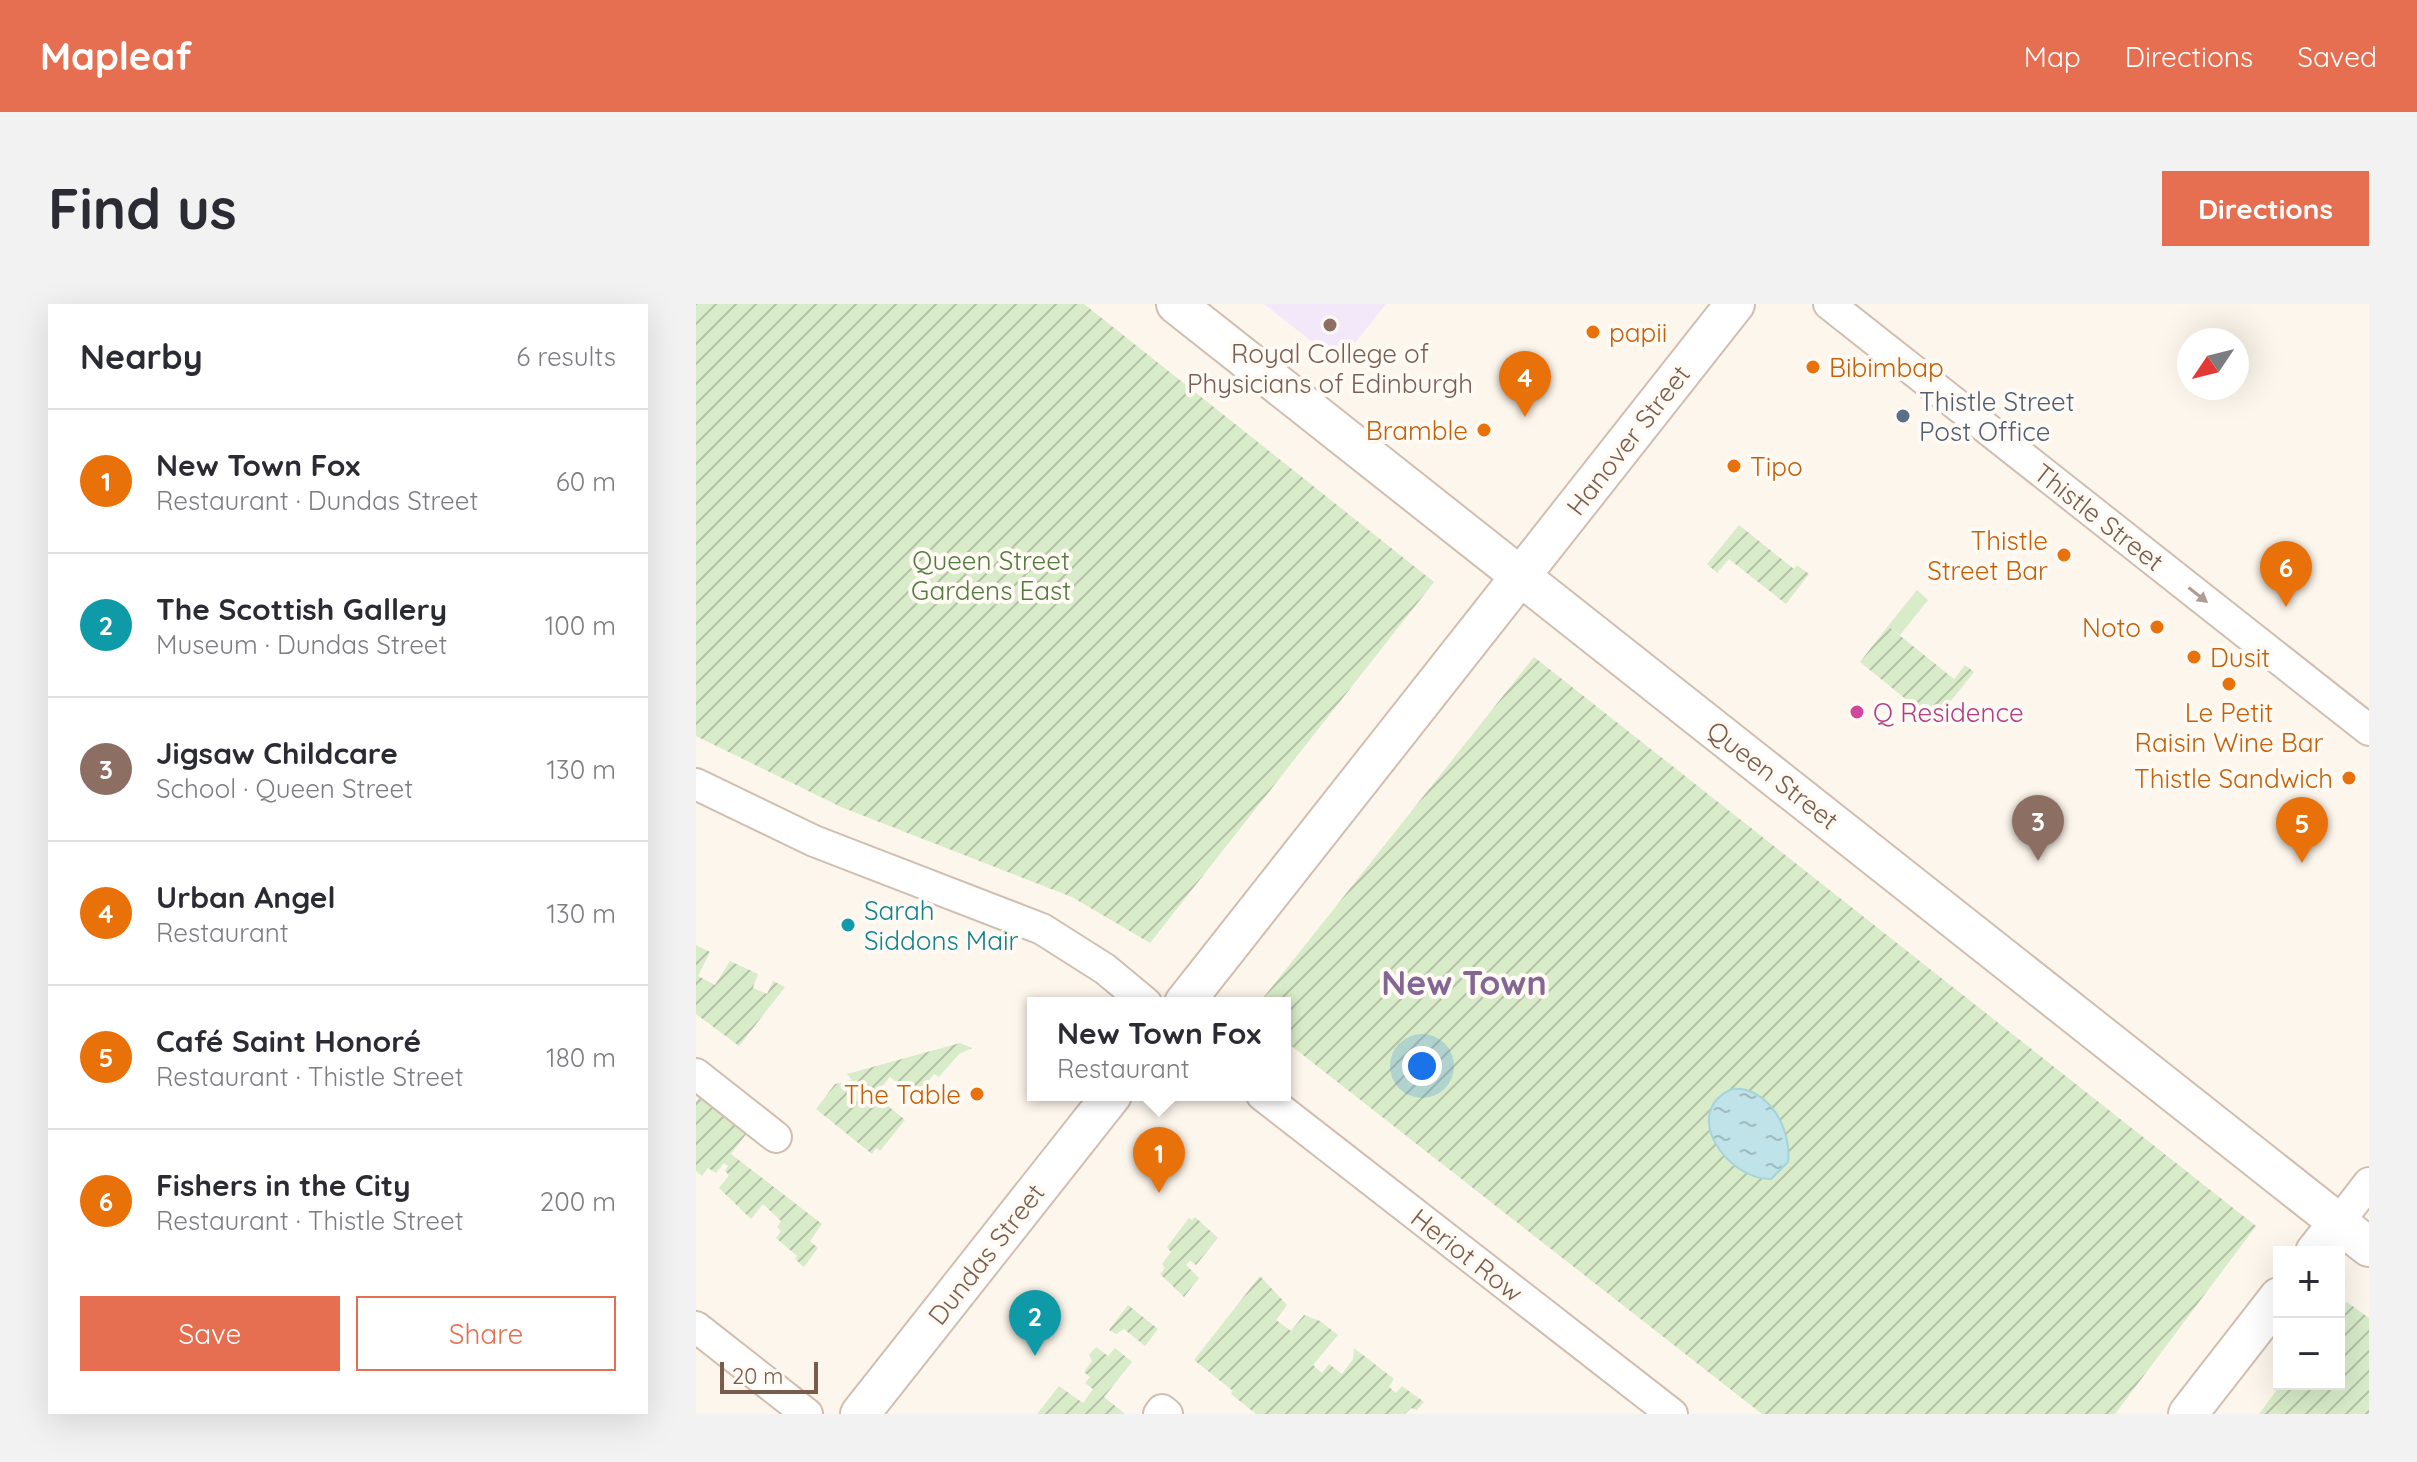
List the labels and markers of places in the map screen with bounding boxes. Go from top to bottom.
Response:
marker: Royal College of Physicians of Edinburgh [1321,316,1339,334]
place label: papii [1609,316,1667,349]
marker: papii [1584,323,1602,341]
place label: Royal College of Physicians of Edinburgh [1187,337,1473,400]
pin: 4 [1499,351,1551,417]
place label: Bibimbap [1829,351,1944,384]
marker: Bibimbap [1804,358,1822,376]
place label: Thistle Street Post Office [1919,385,2075,448]
marker: Thistle Street Post Office [1894,407,1912,425]
place label: Bramble [1366,414,1468,447]
marker: Bramble [1475,421,1493,439]
place label: Tipo [1750,450,1803,483]
marker: Tipo [1725,457,1743,475]
place label: Thistle Street Bar [1927,524,2048,587]
pin: 6 [2260,541,2312,607]
marker: Thistle Street Bar [2055,546,2073,564]
place label: Noto [2082,611,2141,644]
marker: Noto [2148,618,2166,636]
place label: Dusit [2210,641,2270,674]
marker: Dusit [2185,648,2203,666]
marker: Le Petit Raisin Wine Bar [2220,675,2238,693]
place label: Q Residence [1873,696,2024,729]
place label: Le Petit Raisin Wine Bar [2135,696,2323,759]
marker: Q Residence [1848,703,1866,721]
place label: Thistle Sandwich [2134,762,2333,795]
marker: Thistle Sandwich [2340,769,2358,787]
pin: 3 [2012,795,2064,861]
pin: 5 [2276,797,2328,863]
place label: Sarah Siddons Mair [864,894,1019,957]
marker: Sarah Siddons Mair [839,916,857,934]
place label: The Table [844,1078,961,1111]
marker: The Table [968,1085,986,1103]
pin: 1 [1133,1127,1185,1193]
pin: 2 [1009,1290,1061,1356]

